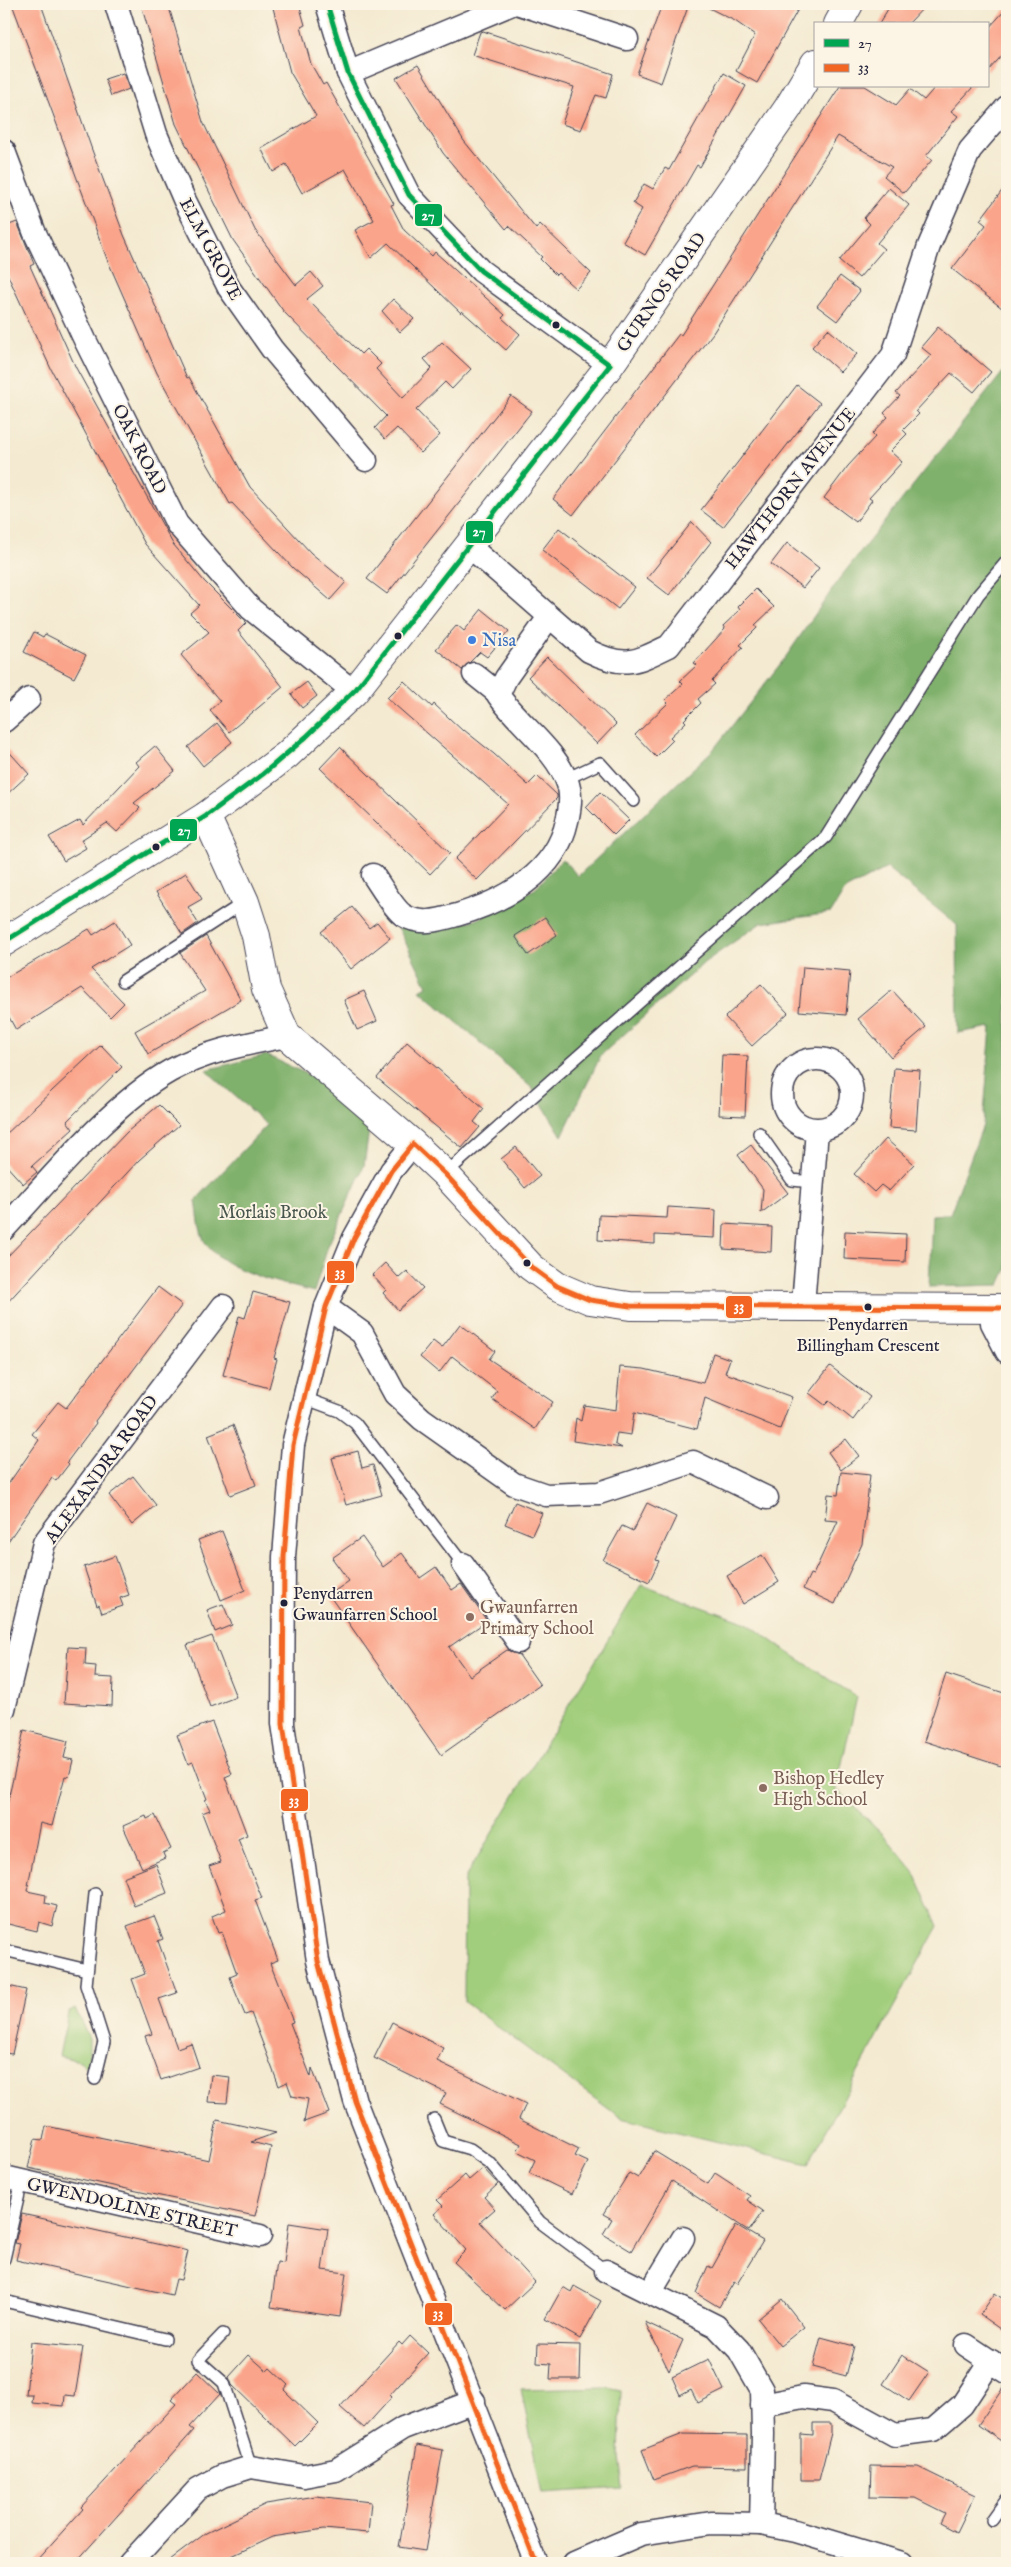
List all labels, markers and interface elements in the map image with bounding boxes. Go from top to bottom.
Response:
legend [814,22,988,88]
text: 27 [858,34,872,53]
text: 33 [858,58,869,77]
street label: ELM GROVE [173,195,246,305]
line badge: 27 [414,203,443,227]
text: 27 [422,207,435,225]
street label: GURNOS ROAD [612,229,712,357]
unlabelled marker [551,320,561,330]
street label: OAK ROAD [106,401,171,499]
street label: HAWTHORN AVENUE [721,403,862,575]
line badge: 27 [465,520,494,544]
text: 27 [473,523,486,541]
place label: Nisa [482,630,517,653]
unlabelled marker [393,631,403,641]
marker: Nisa [466,634,478,646]
line badge: 27 [169,818,198,842]
text: 27 [178,822,191,840]
unlabelled marker [151,842,161,852]
park label: Morlais Brook [219,1202,327,1225]
unlabelled marker [522,1258,532,1268]
line badge: 33 [326,1260,355,1284]
text: 33 [335,1264,345,1282]
line badge: 33 [725,1295,753,1319]
text: 33 [734,1298,744,1316]
marker: Penydarren Billingham Crescent [863,1302,873,1312]
place label: Penydarren Billingham Crescent [796,1315,940,1357]
street label: ALEXANDRA ROAD [40,1391,164,1549]
place label: Penydarren Gwaunfarren School [293,1584,438,1626]
place label: Gwaunfarren Primary School [480,1597,594,1641]
marker: Penydarren Gwaunfarren School [279,1598,289,1608]
marker: Gwaunfarren Primary School [464,1611,476,1623]
place label: Bishop Hedley High School [773,1768,884,1812]
marker: Bishop Hedley High School [757,1782,769,1794]
line badge: 33 [280,1788,309,1812]
text: 33 [289,1792,299,1810]
street label: GWENDOLINE STREET [24,2173,239,2244]
line badge: 33 [424,2302,453,2326]
text: 33 [433,2305,443,2323]

